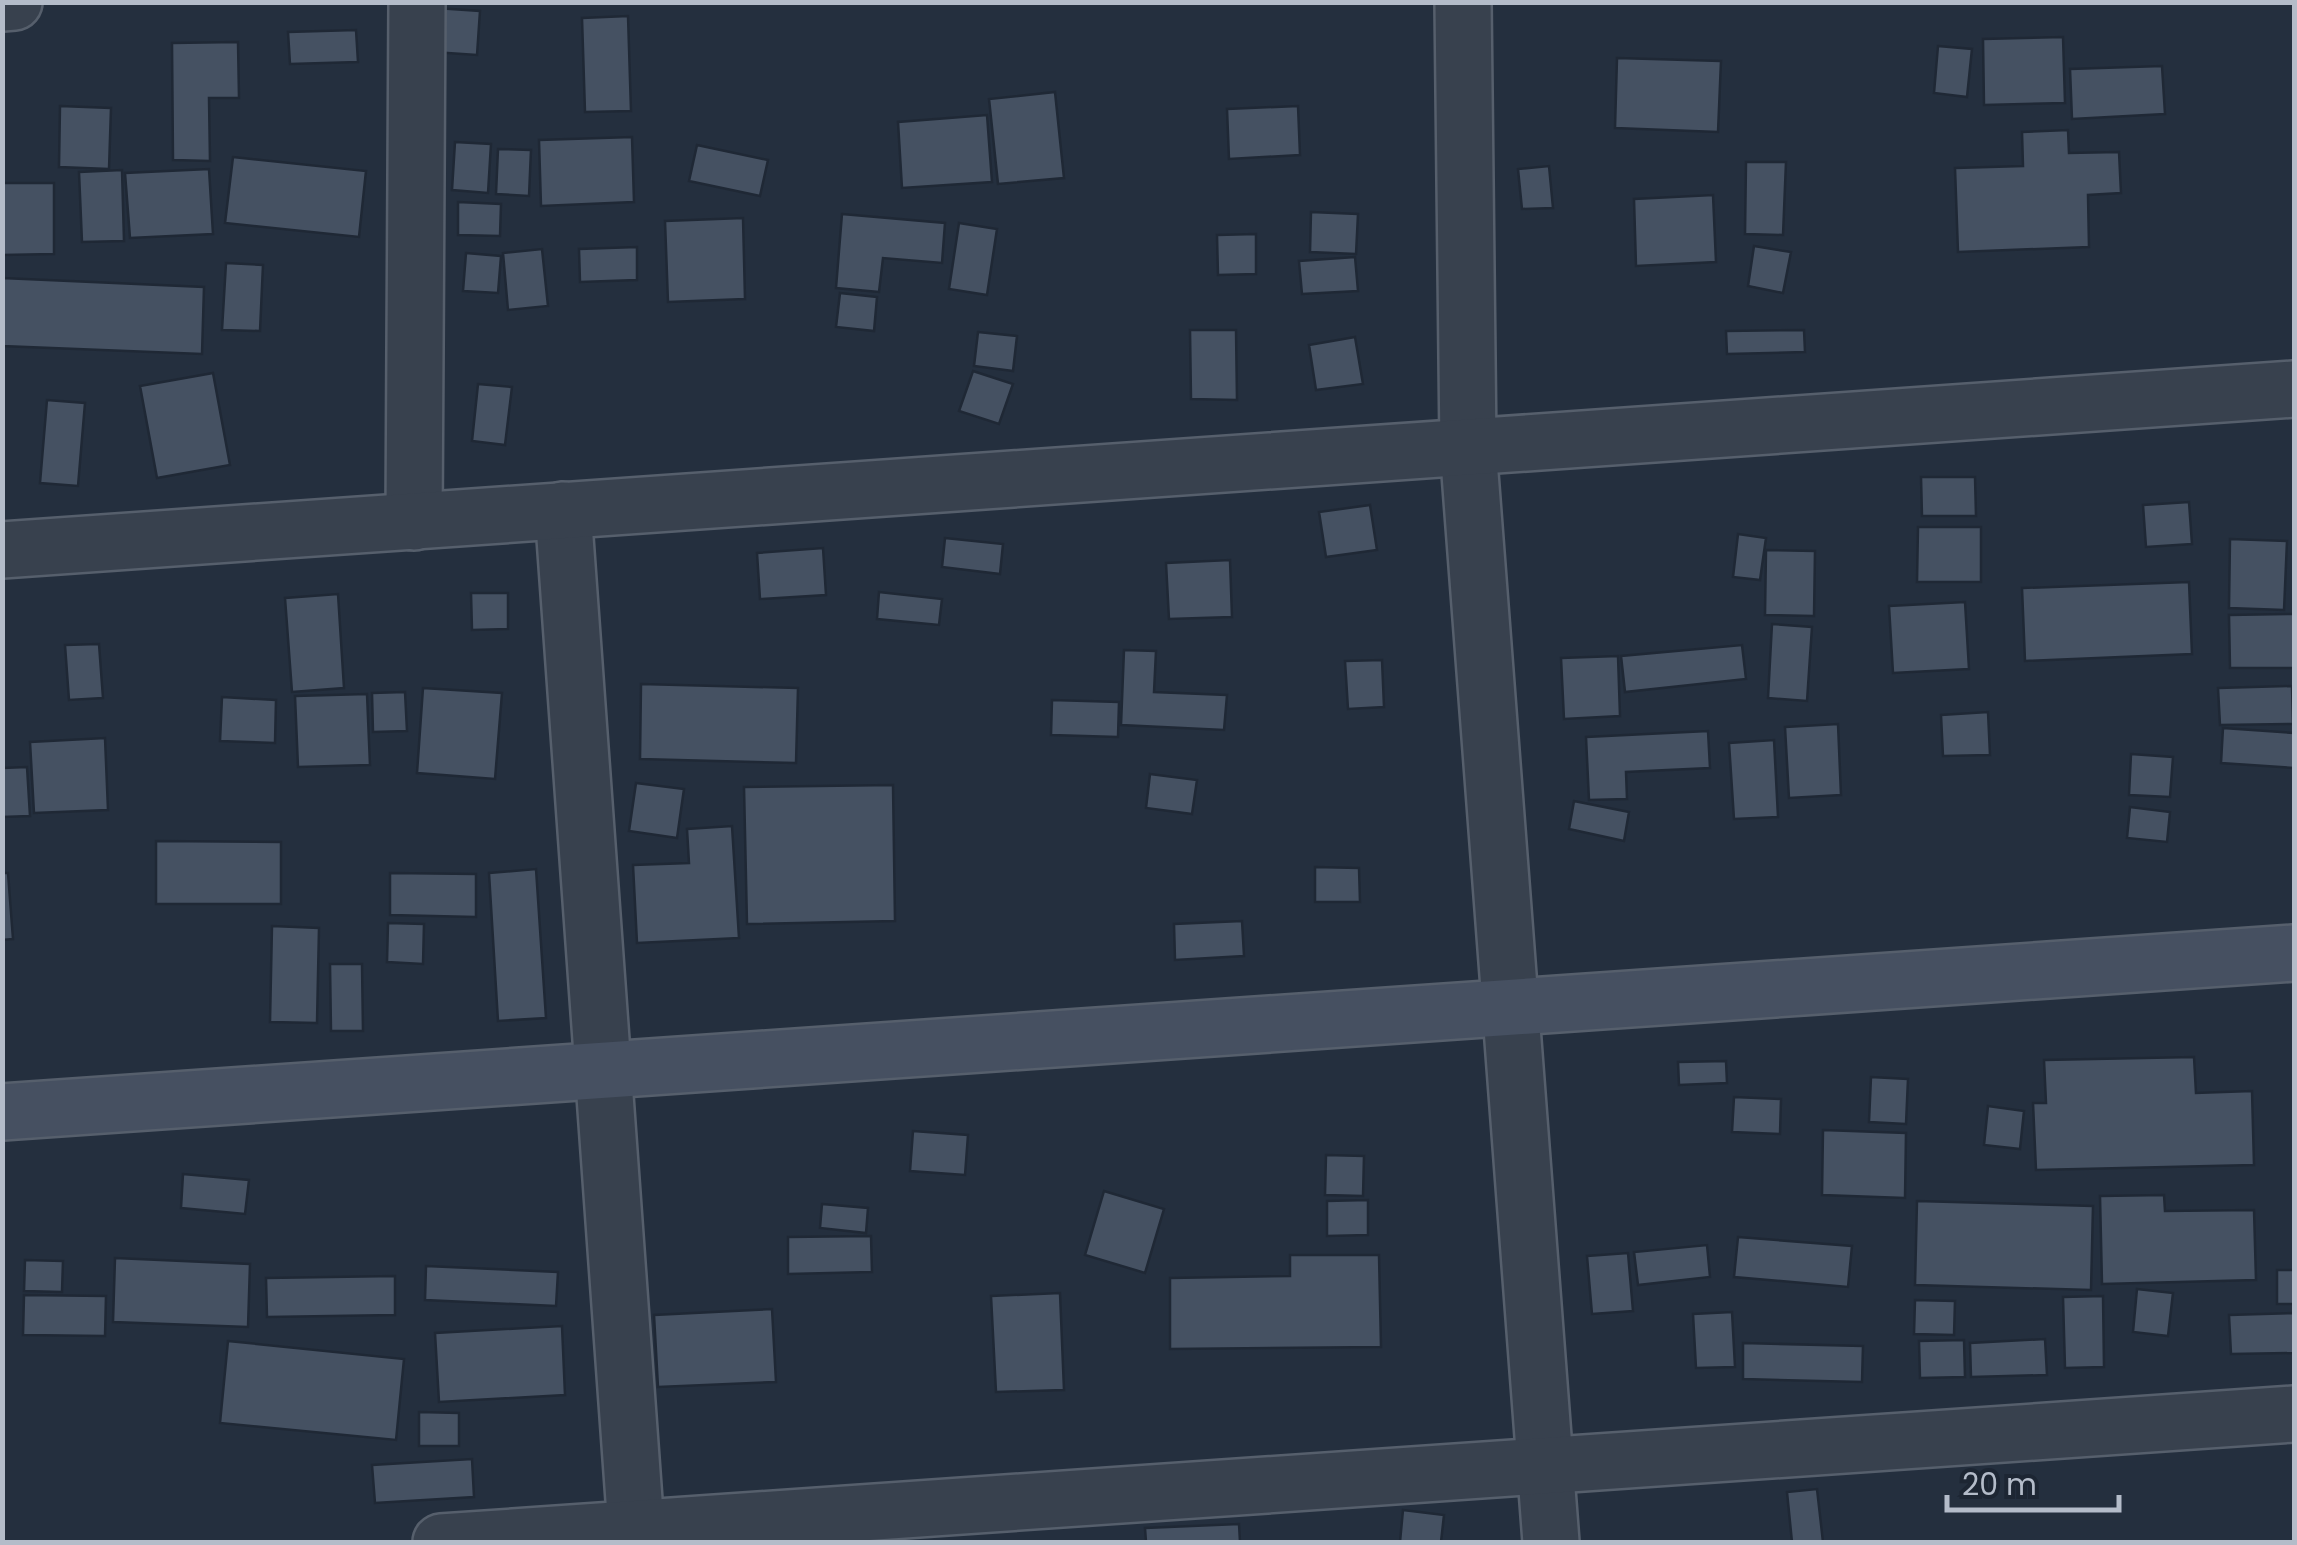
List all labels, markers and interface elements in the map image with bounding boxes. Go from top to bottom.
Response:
scale bar [1947,1450,2120,1512]
text: 20 m [1962,1463,2037,1506]

